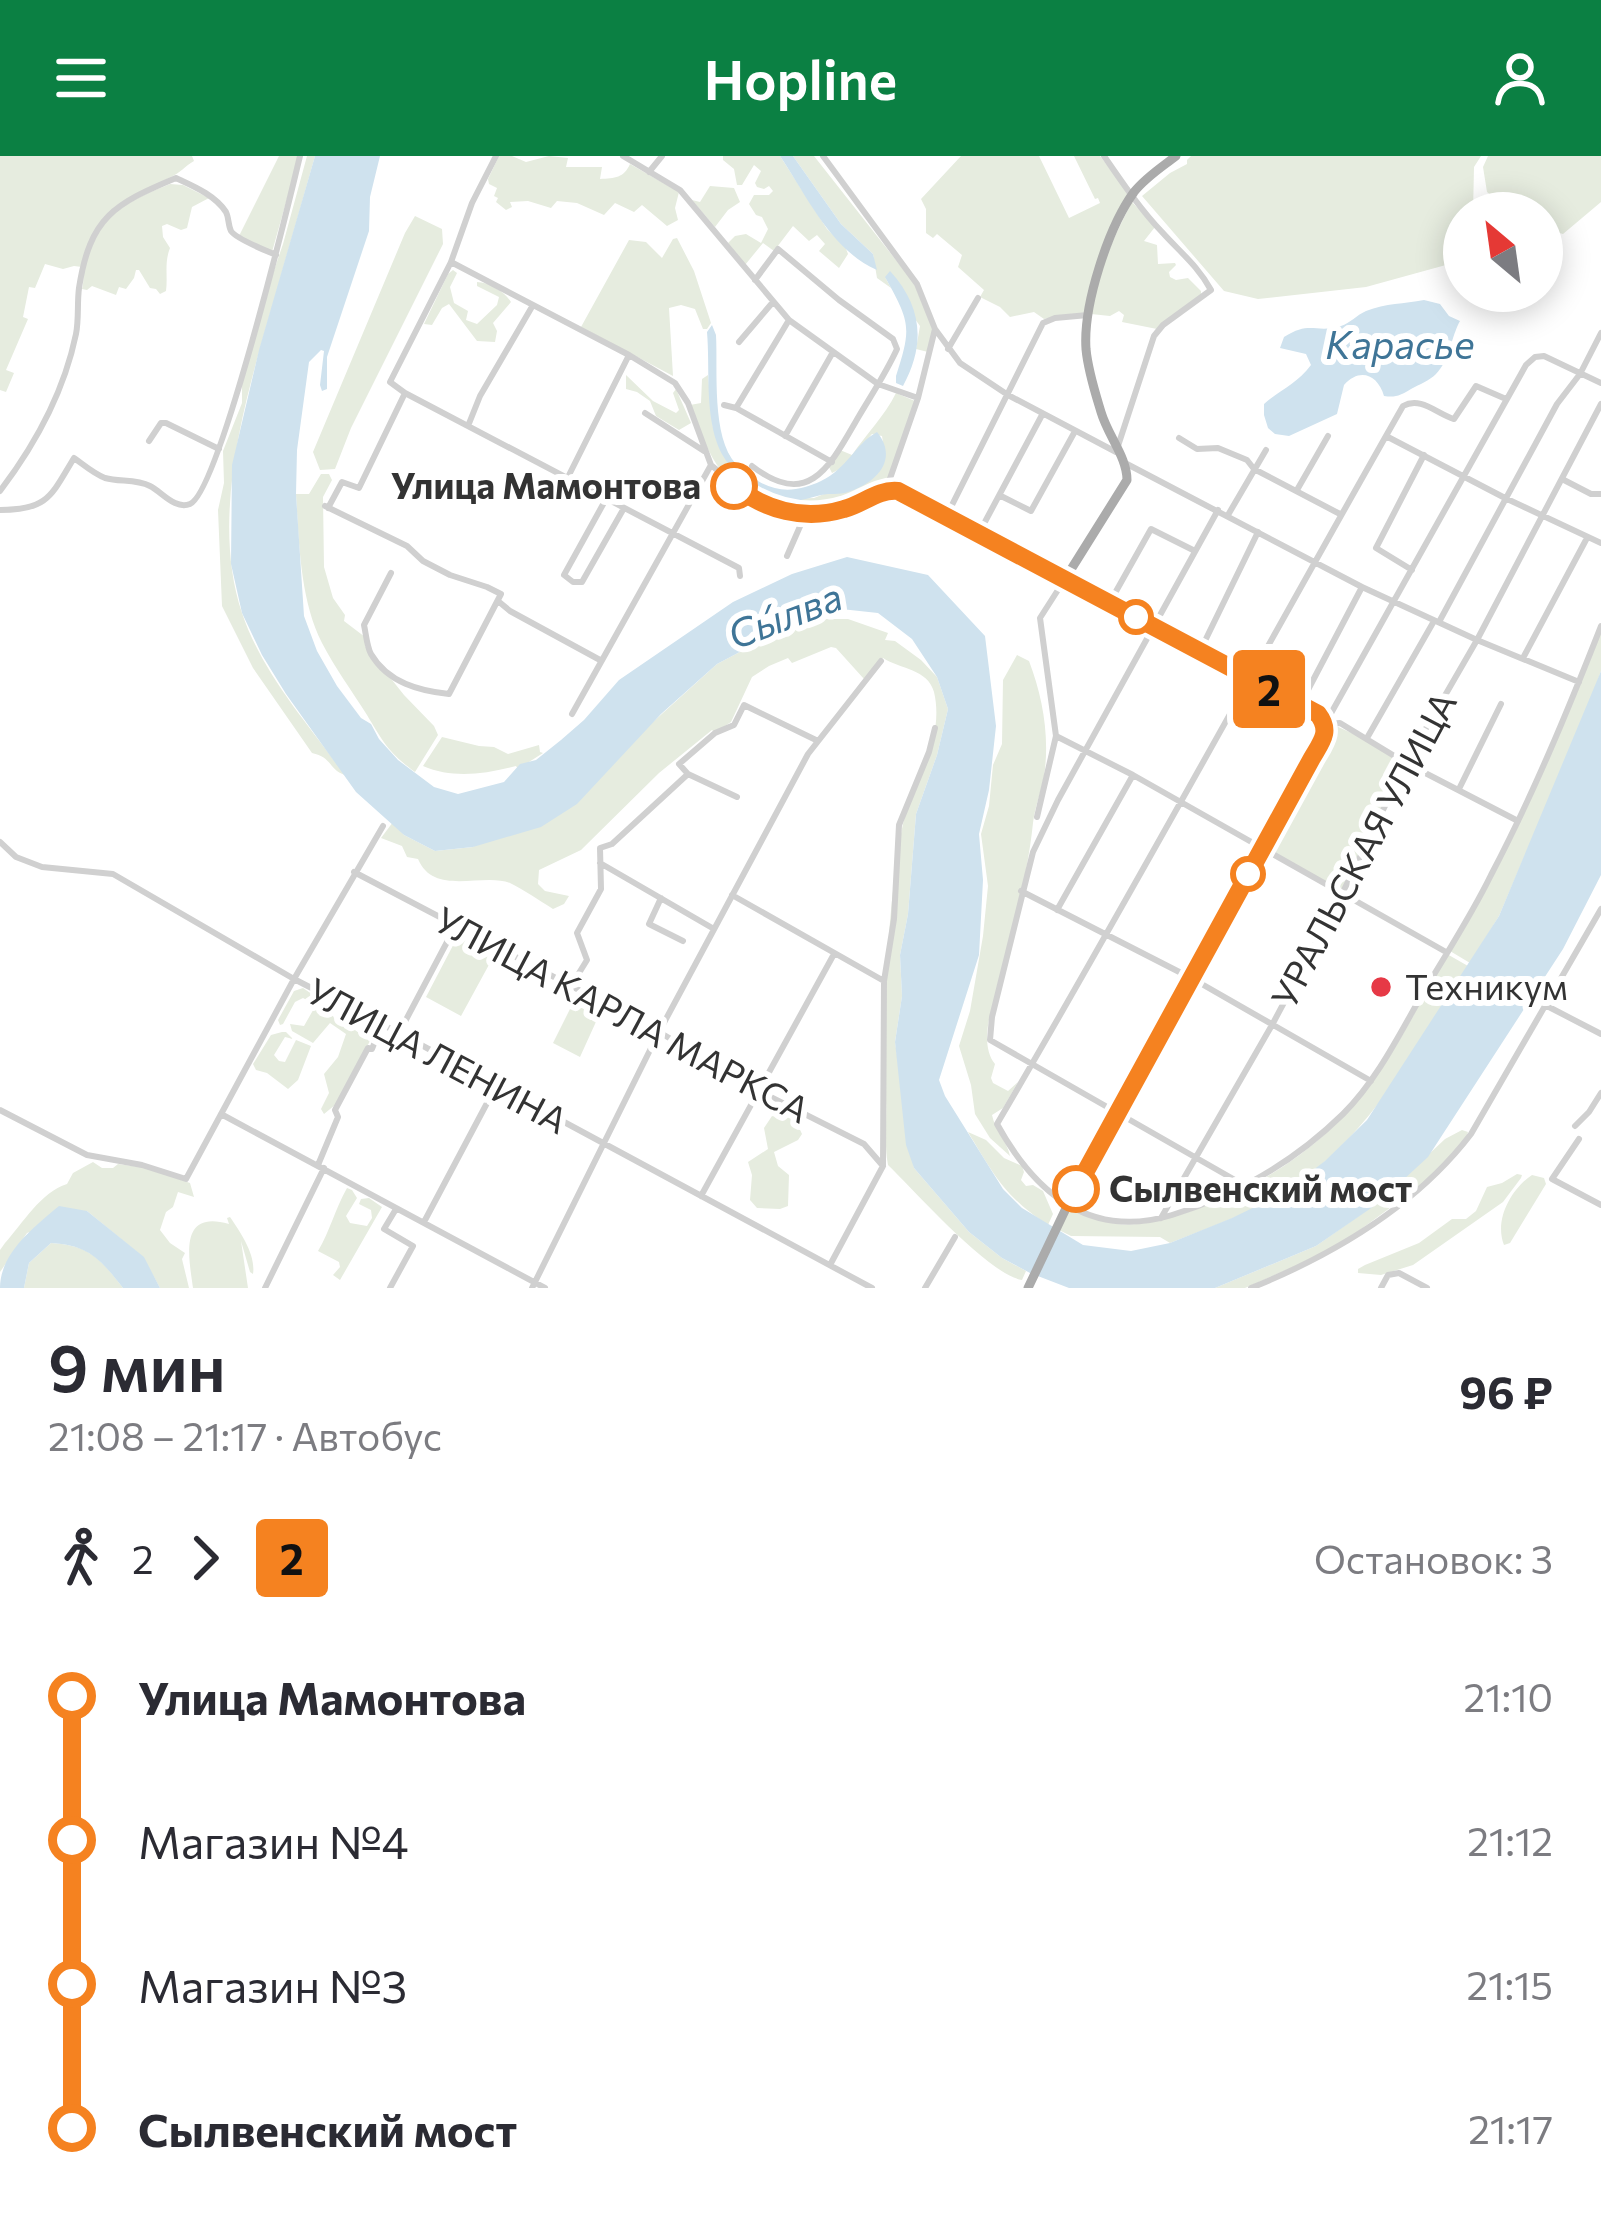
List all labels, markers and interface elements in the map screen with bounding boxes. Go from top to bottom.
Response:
icon: menu [48,45,114,111]
text: Hopline [704,45,897,111]
icon: person [1487,45,1553,111]
north arrow [1443,192,1563,312]
map controls [1443,192,1563,312]
water label: Карасье [1325,319,1475,367]
place label: Улица Мамонтова [391,462,701,506]
marker: Улица Мамонтова [712,464,756,508]
water label: Сы́лва [720,571,848,658]
unlabelled marker [1120,601,1152,633]
line badge: 2 [1230,650,1308,728]
text: 2 [1257,663,1281,715]
street label: УРАЛЬСКАЯ УЛИЦА [1260,683,1464,1015]
unlabelled marker [1232,858,1264,890]
street label: УЛИЦА КАРЛА МАРКСА [428,896,818,1131]
place label: Техникум [1405,963,1568,1007]
street label: УЛИЦА ЛЕНИНА [300,967,576,1141]
marker: Техникум [1368,974,1394,1000]
place label: Сылвенский мост [1109,1165,1412,1209]
marker: Сылвенский мост [1054,1167,1098,1211]
text: 9 мин [48,1325,226,1406]
text: 96 ₽ [1459,1363,1553,1418]
text: 21:08 – 21:17 · Автобус [48,1411,442,1459]
icon: walk [48,1525,114,1591]
icon: forward [172,1525,238,1591]
text: 2 [280,1532,304,1584]
text: 2 [132,1534,154,1582]
text: Остановок: 3 [1314,1534,1553,1582]
text: Улица Мамонтова [138,1669,526,1724]
text: 21:10 [1463,1672,1553,1720]
text: Магазин №4 [138,1813,409,1868]
text: 21:12 [1467,1816,1553,1864]
text: Магазин №3 [138,1957,407,2012]
text: 21:15 [1466,1960,1553,2008]
text: Сылвенский мост [138,2101,517,2156]
text: 21:17 [1468,2104,1553,2152]

